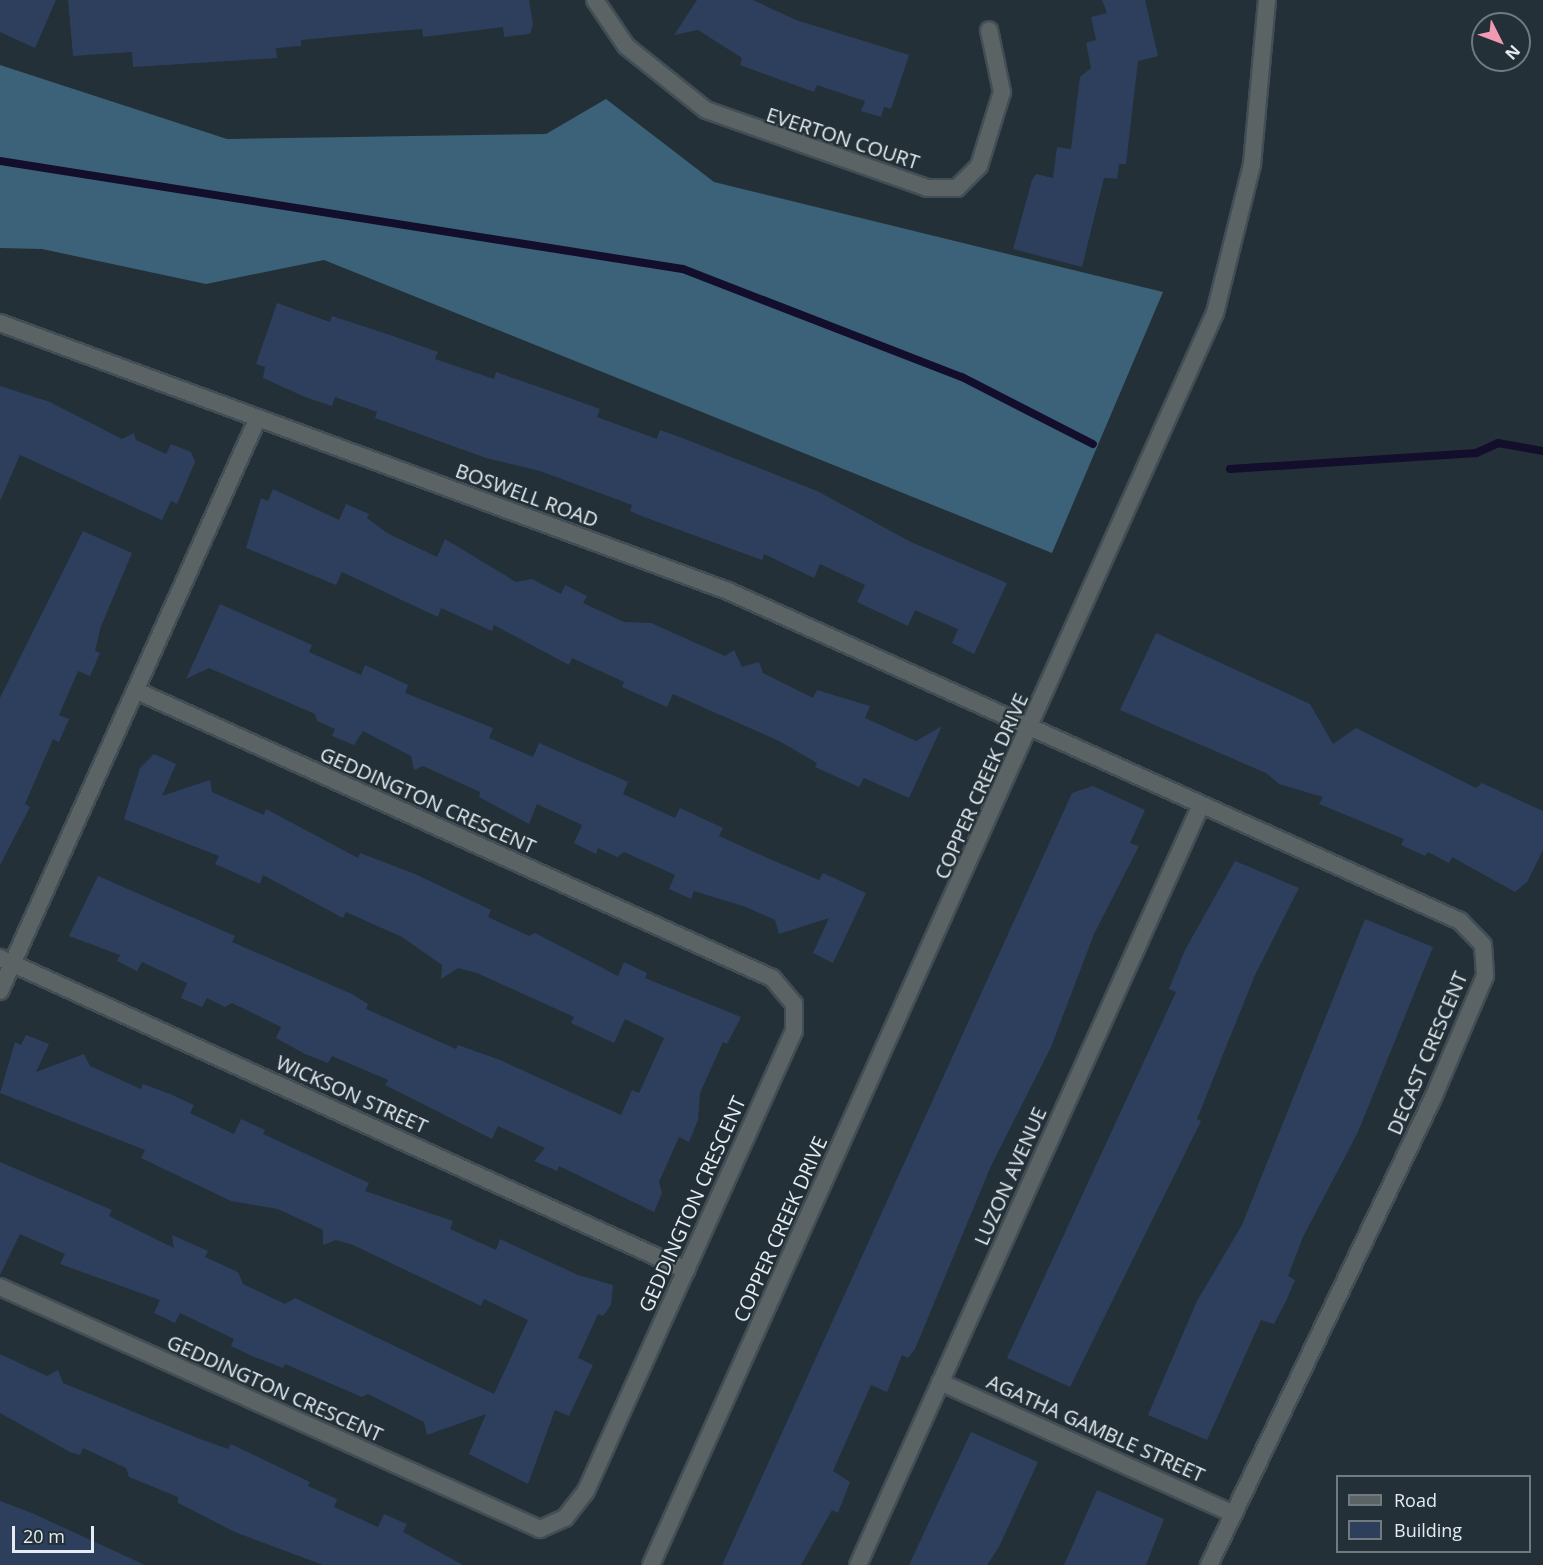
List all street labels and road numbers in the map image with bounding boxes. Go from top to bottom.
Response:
street label: EVERTON COURT [763,102,923,174]
street label: BOSWELL ROAD [452,458,602,532]
street label: COPPER CREEK DRIVE [929,689,1033,883]
street label: GEDDINGTON CRESCENT [316,742,540,858]
street label: DECAST CRESCENT [1382,968,1472,1138]
street label: WICKSON STREET [273,1050,431,1138]
street label: GEDDINGTON CRESCENT [634,1092,750,1316]
street label: LUZON AVENUE [969,1103,1051,1249]
street label: COPPER CREEK DRIVE [728,1132,832,1326]
street label: GEDDINGTON CRESCENT [163,1330,387,1446]
street label: AGATHA GAMBLE STREET [983,1369,1209,1487]

